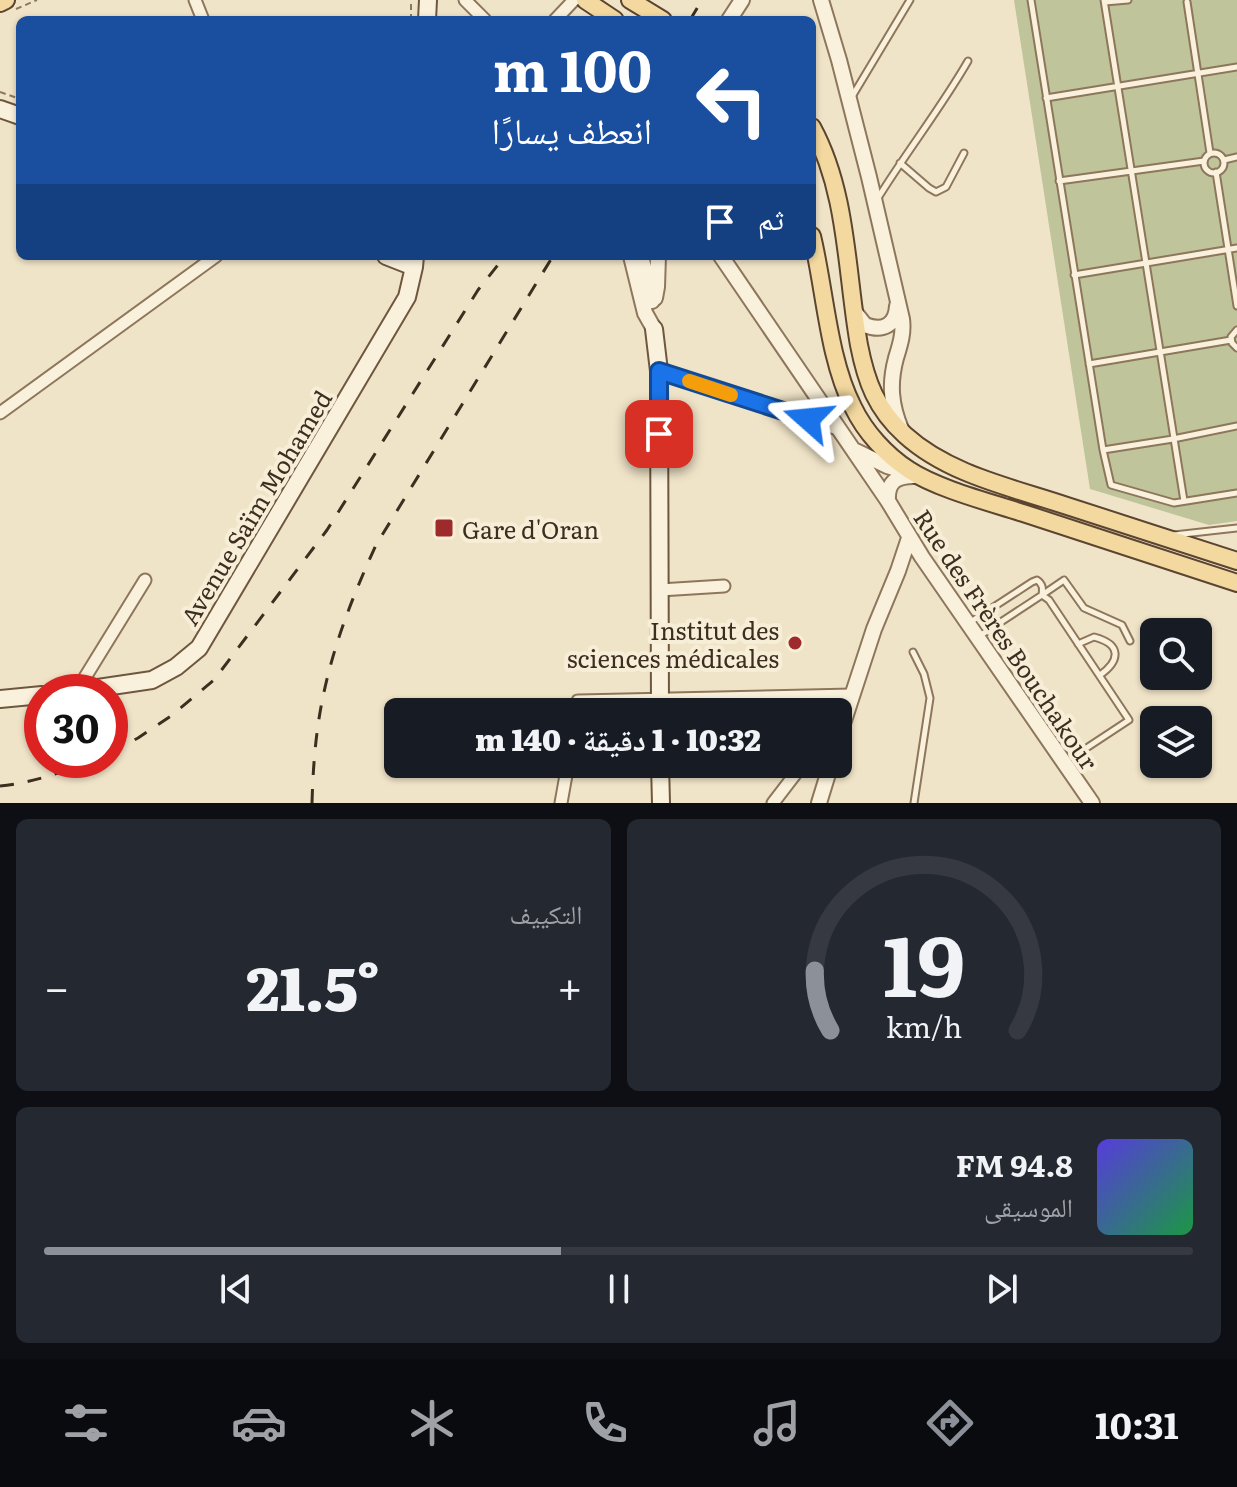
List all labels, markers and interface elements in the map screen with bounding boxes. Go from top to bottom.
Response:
text: 100 m [493,26,652,109]
icon: left [680,48,784,152]
text: انعطف يسارًا [492,102,652,155]
text: ثم [758,195,784,239]
icon: arrive [698,200,742,244]
position arrow [766,377,850,461]
street label: Avenue Saïm Mohamed [171,383,339,631]
pin [625,400,693,468]
icon: arrive [637,412,681,456]
street label: Rue des Frères Bouchakour [906,502,1108,777]
place label: Gare d'Oran [462,511,599,546]
marker: Gare d'Oran [433,517,455,539]
place label: Institut des sciences médicales [567,612,779,675]
map controls [1140,618,1212,778]
button: search [1140,618,1212,690]
marker: Institut des sciences médicales [786,634,804,652]
speed limit sign: 30 [24,674,128,778]
button: layers [1140,706,1212,778]
text: 10:32 · 1 دقيقة · 140 m [475,716,761,760]
text: التكييف [510,893,583,932]
text: 19 [883,899,965,1023]
text: 21.5° [246,940,380,1029]
text: − [44,952,70,1018]
text: + [557,952,583,1018]
text: km/h [886,1004,962,1047]
text: 94.8 FM [956,1142,1073,1186]
text: الموسيقى [984,1186,1073,1225]
icon: previous [214,1267,258,1311]
icon: pause [597,1267,641,1311]
icon: next [980,1267,1024,1311]
icon: filters [58,1395,114,1451]
icon: car [231,1395,287,1451]
icon: climate [404,1395,460,1451]
icon: phone [577,1395,633,1451]
icon: music [749,1395,805,1451]
icon: directions [922,1395,978,1451]
text: 10:31 [1095,1397,1179,1450]

